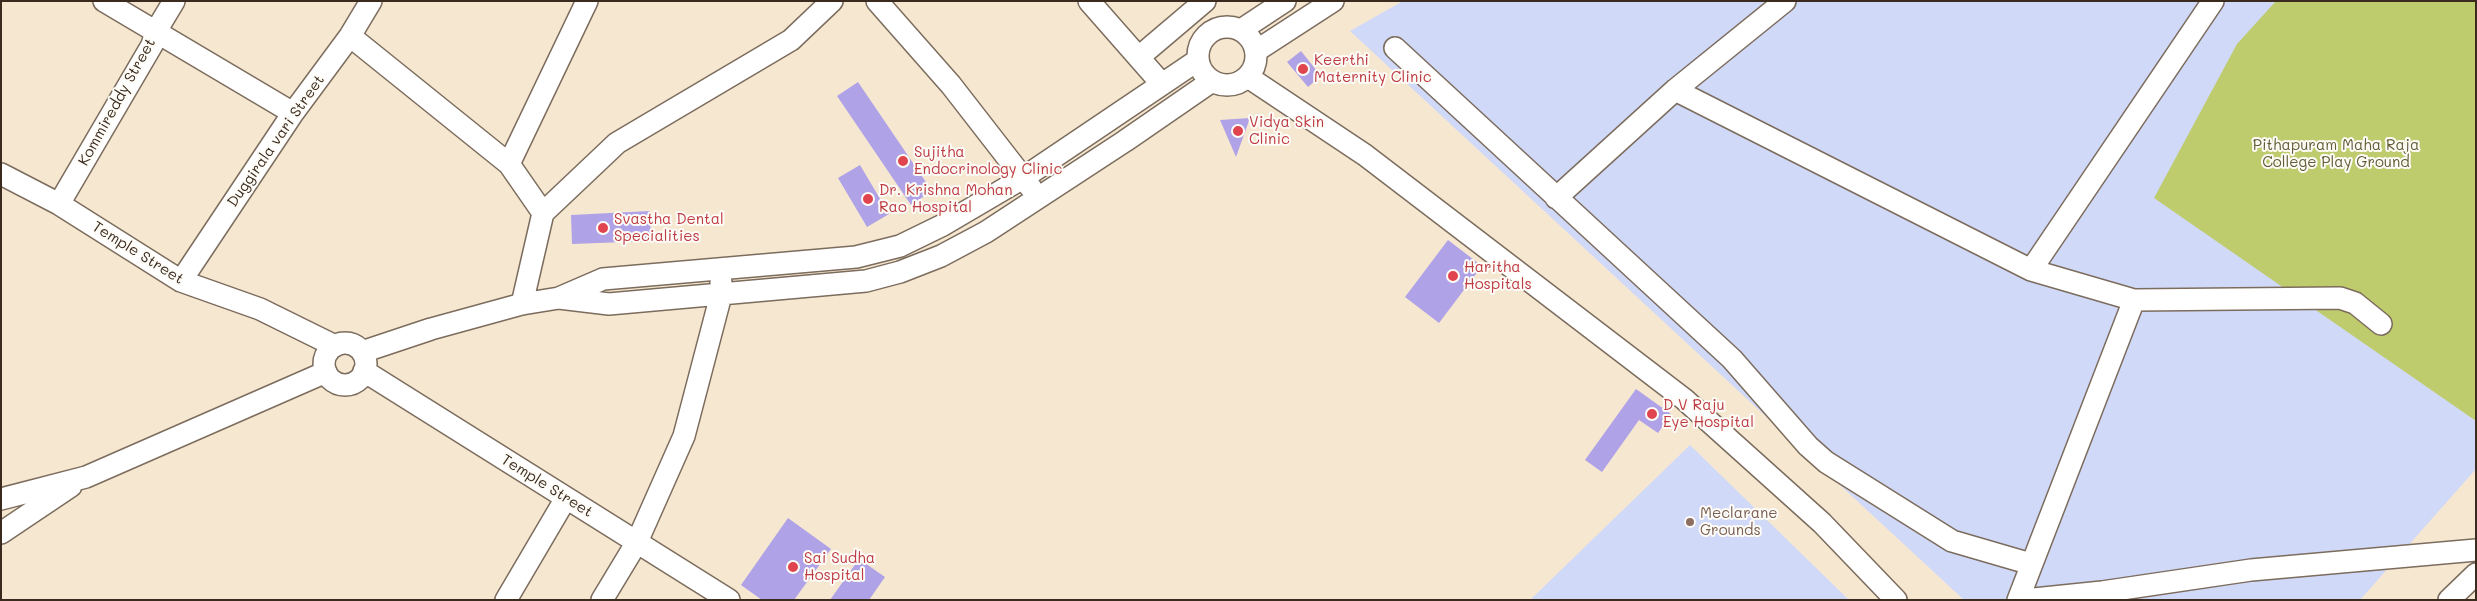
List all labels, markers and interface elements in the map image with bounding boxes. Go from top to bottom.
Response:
street label: Kommireddy Street [75,35,159,169]
place label: Keerthi Maternity Clinic [1314,51,1432,86]
marker: Keerthi Maternity Clinic [1296,62,1310,76]
street label: Duggirala vari Street [224,71,328,211]
place label: Vidya Skin Clinic [1249,113,1324,148]
marker: Vidya Skin Clinic [1231,124,1245,138]
park label: Pithapuram Maha Raja College Play Ground [2253,136,2419,171]
place label: Sujitha Endocrinology Clinic [914,143,1062,178]
marker: Sujitha Endocrinology Clinic [896,154,910,168]
place label: Dr. Krishna Mohan Rao Hospital [879,181,1012,216]
marker: Dr. Krishna Mohan Rao Hospital [861,192,875,206]
place label: Svastha Dental Specialities [614,210,724,245]
street label: Temple Street [89,218,187,288]
marker: Svastha Dental Specialities [596,221,610,235]
place label: Haritha Hospitals [1464,258,1532,293]
marker: Haritha Hospitals [1446,269,1460,283]
place label: D V Raju Eye Hospital [1663,396,1754,431]
marker: D V Raju Eye Hospital [1645,407,1659,421]
street label: Temple Street [498,451,596,521]
place label: Meclarane Grounds [1700,504,1778,539]
marker: Meclarane Grounds [1684,516,1696,528]
place label: Sai Sudha Hospital [804,549,875,584]
marker: Sai Sudha Hospital [786,560,800,574]

